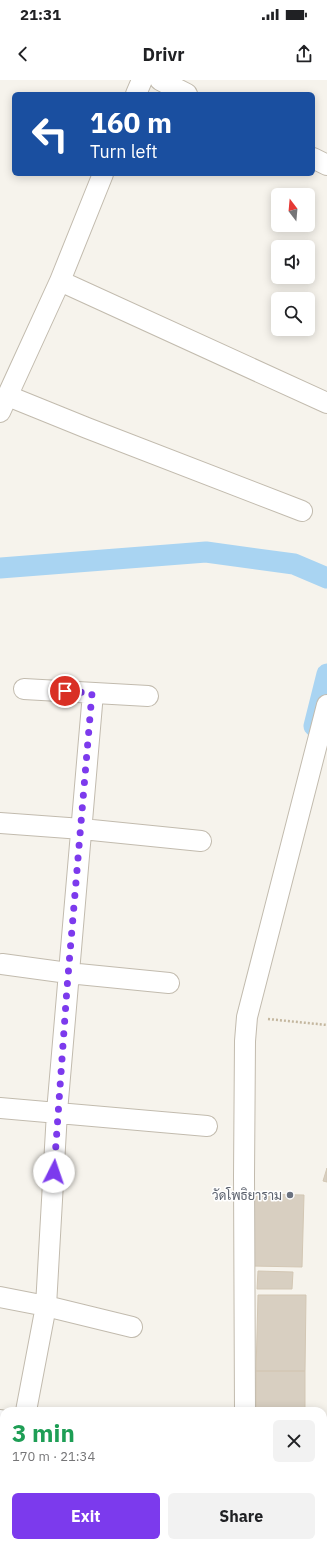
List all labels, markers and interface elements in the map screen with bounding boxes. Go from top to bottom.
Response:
text: 21:31 [20,5,61,24]
icon: back [12,43,34,65]
text: Drivr [143,43,184,66]
icon: share [293,43,315,65]
text: 160 m [90,104,172,141]
icon: left [24,108,76,160]
text: Turn left [90,140,158,163]
north arrow [271,188,315,232]
map controls [271,188,315,336]
button: sound [271,240,315,284]
button: search [271,292,315,336]
pin [48,674,82,708]
icon: arrive [54,680,76,702]
position arrow [33,1151,75,1193]
place label: วัดโพธิยาราม [212,1187,282,1204]
marker: วัดโพธิยาราม [285,1190,295,1200]
text: 3 min [12,1417,75,1449]
button: close [273,1420,315,1462]
text: 170 m · 21:34 [12,1448,95,1465]
button: Exit [12,1493,160,1539]
button: Share [168,1493,315,1539]

